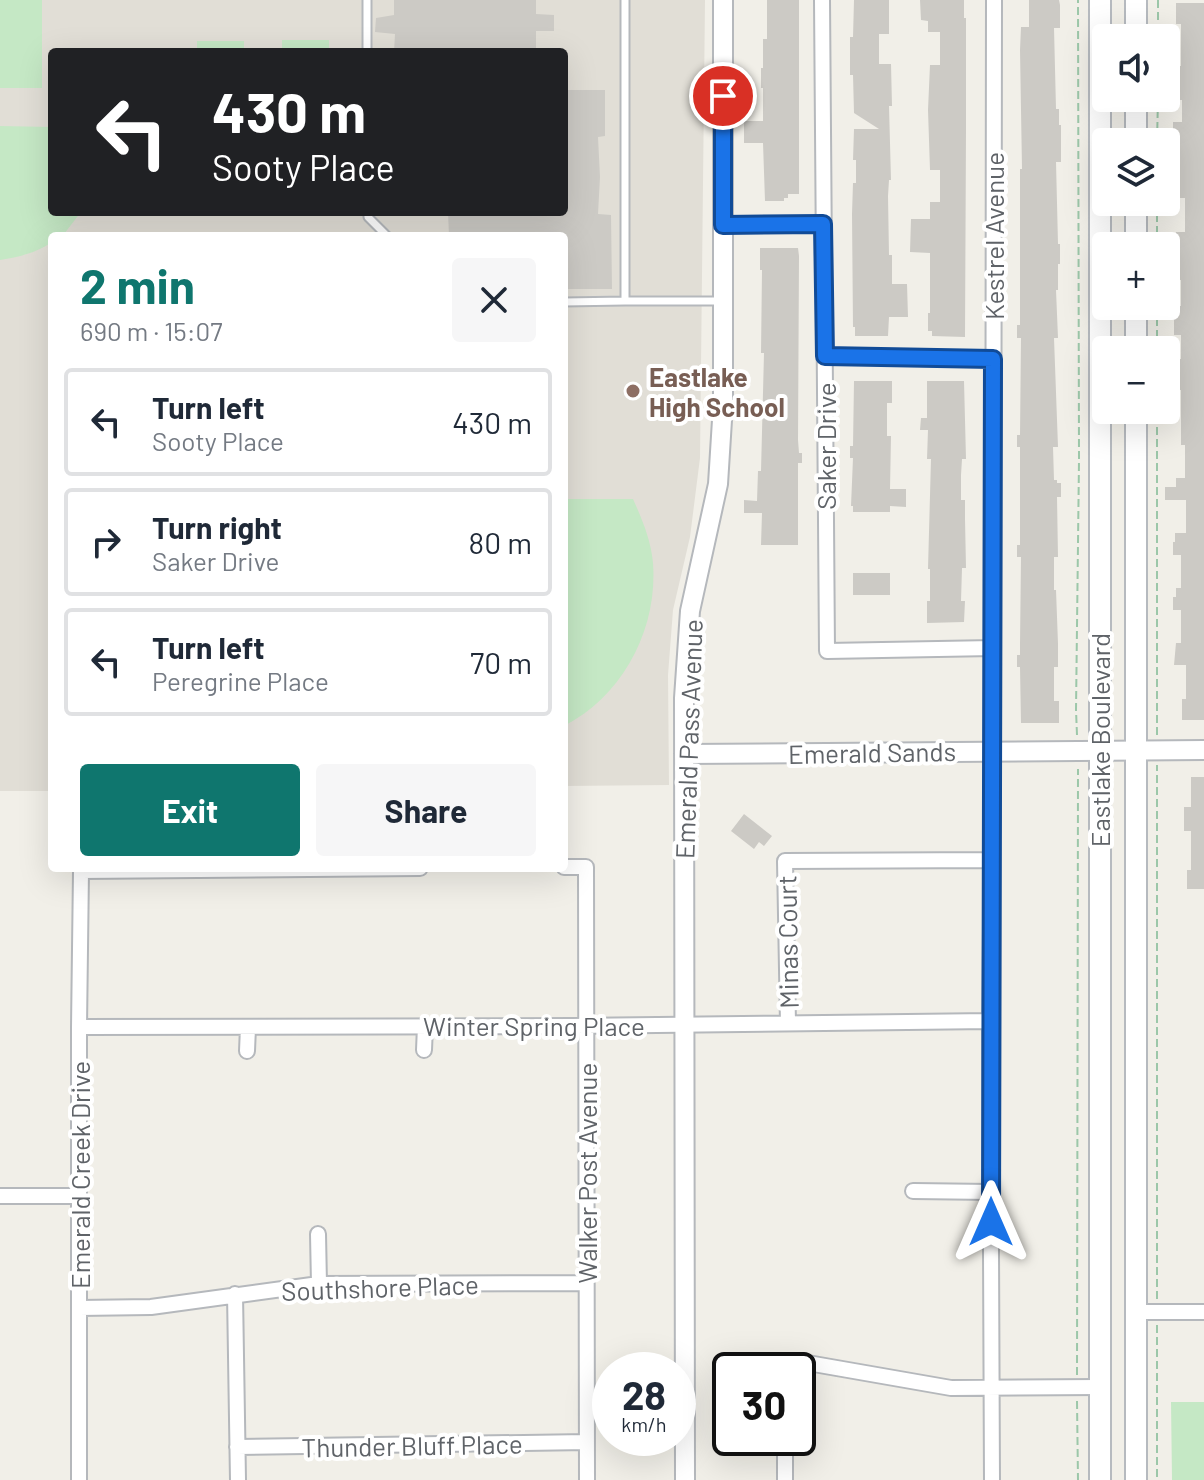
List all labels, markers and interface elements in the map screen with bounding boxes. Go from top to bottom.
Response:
map controls [1092,24,1180,424]
button: sound [1092,24,1180,112]
pin [689,62,757,130]
icon: arrive [701,74,745,118]
text: 430 m [212,77,366,144]
icon: left [80,80,184,184]
button: layers [1092,128,1180,216]
text: Sooty Place [212,145,395,188]
street label: Kestrel Avenue [978,152,1009,320]
button: + [1092,232,1180,320]
text: 2 min [80,256,195,314]
button: close [452,258,536,342]
text: 690 m · 15:07 [80,315,222,346]
button: − [1092,336,1180,424]
place label: Eastlake High School [649,361,785,422]
marker: Eastlake High School [624,382,642,400]
street label: Saker Drive [810,382,841,510]
text: Turn left [152,389,265,425]
icon: left [84,400,128,444]
text: 430 m [452,404,532,440]
text: Sooty Place [152,425,284,456]
text: Turn right [152,509,282,545]
icon: right [84,520,128,564]
text: 80 m [469,524,532,560]
text: Saker Drive [152,545,279,576]
street label: Emerald Pass Avenue [668,619,708,859]
text: Turn left [152,629,265,665]
street label: Eastlake Boulevard [1084,633,1115,847]
icon: left [84,640,128,684]
text: 70 m [470,644,532,680]
text: Peregrine Place [152,665,329,696]
street label: Emerald Sands [788,735,956,769]
button: Exit [80,764,300,856]
button: Share [316,764,536,856]
street label: Minas Court [770,875,804,1009]
street label: Winter Spring Place [423,1010,645,1041]
street label: Emerald Creek Drive [64,1061,95,1289]
street label: Walker Post Avenue [571,1063,602,1283]
position arrow [949,1180,1033,1264]
street label: Southshore Place [281,1268,479,1306]
speed limit sign: 30 [712,1352,816,1456]
text: 28 [622,1370,666,1418]
text: km/h [621,1412,667,1436]
street label: Thunder Bluff Place [301,1428,523,1462]

